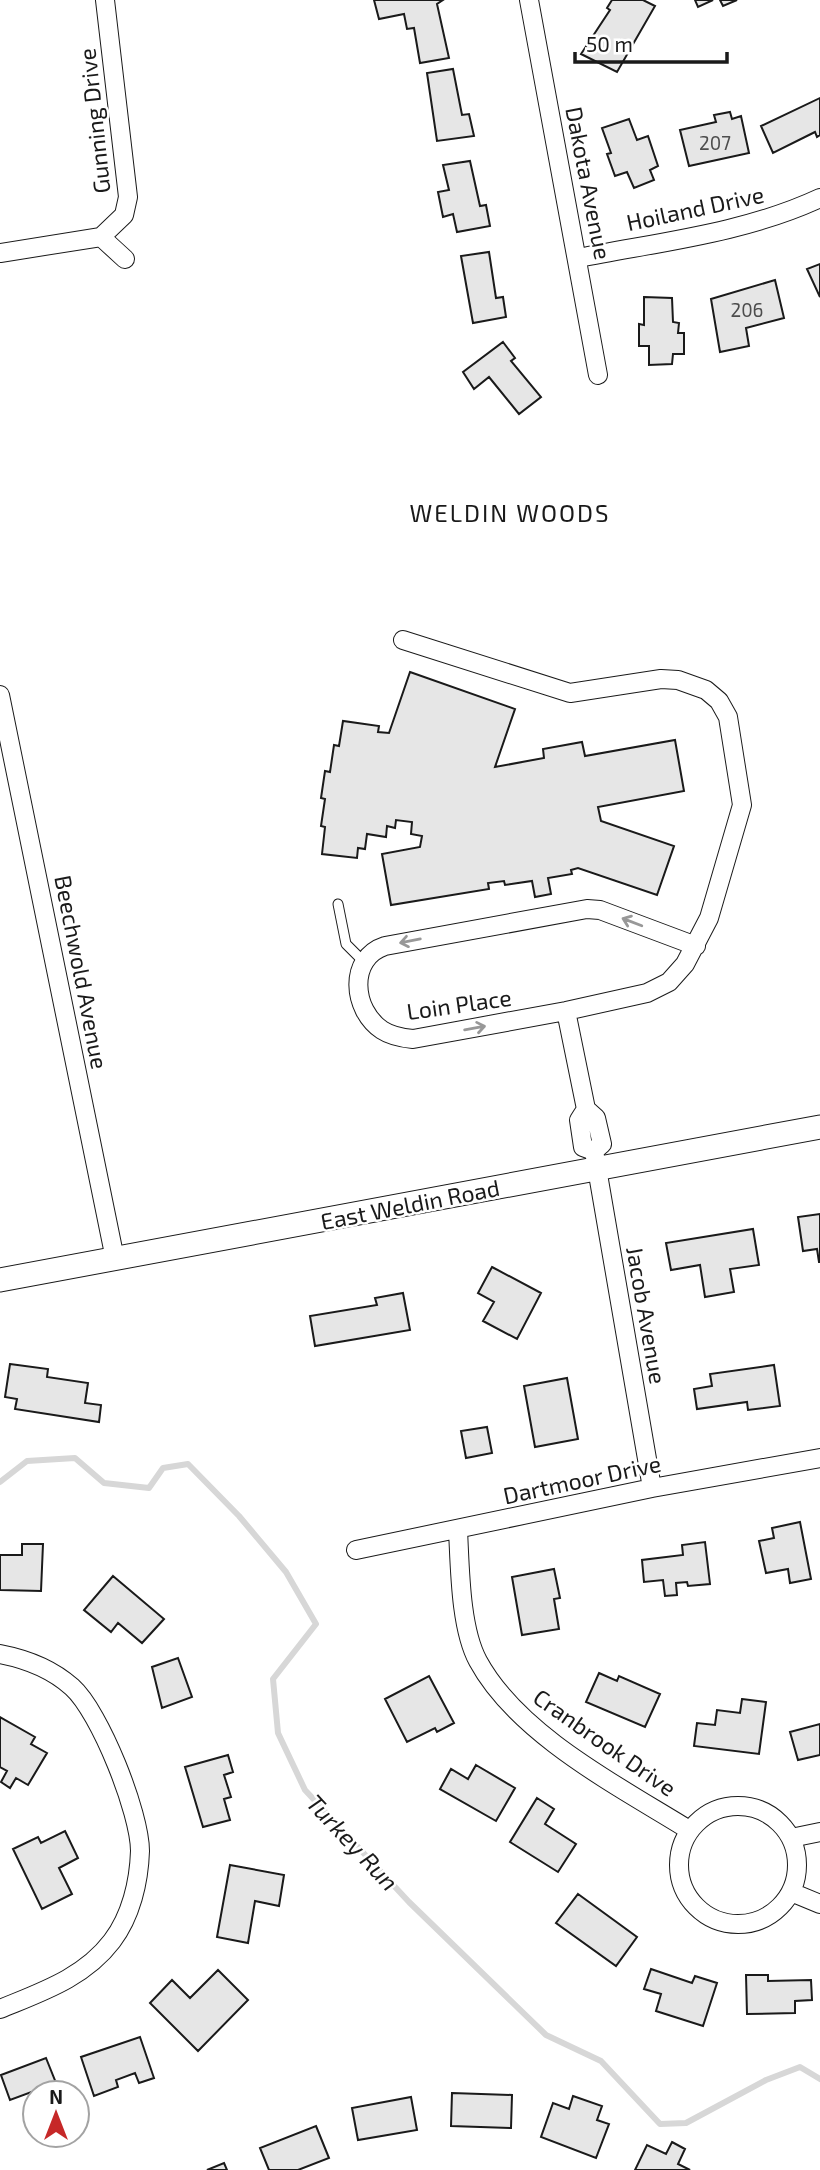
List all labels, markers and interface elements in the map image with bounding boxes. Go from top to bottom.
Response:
scale bar [575,21,727,65]
text: 50 m [586,31,633,56]
street label: Gunning Drive [72,47,116,195]
street label: Dakota Avenue [560,104,618,262]
house number: 207 [699,131,731,154]
street label: Hoiland Drive [624,180,766,236]
house number: 206 [730,298,764,321]
district label: WELDIN WOODS [410,498,610,527]
street label: Beechwold Avenue [49,873,115,1071]
one-way arrow [622,915,644,927]
one-way arrow [399,935,422,949]
street label: Loin Place [405,983,513,1025]
one-way arrow [463,1021,486,1034]
street label: East Weldin Road [318,1173,502,1235]
street label: Jacob Avenue [621,1244,673,1386]
street label: Dartmoor Drive [501,1449,663,1509]
street label: Cranbrook Drive [528,1682,682,1802]
water label: Turkey Run [301,1788,405,1896]
north arrow [21,2079,91,2149]
text: N [49,2085,63,2108]

